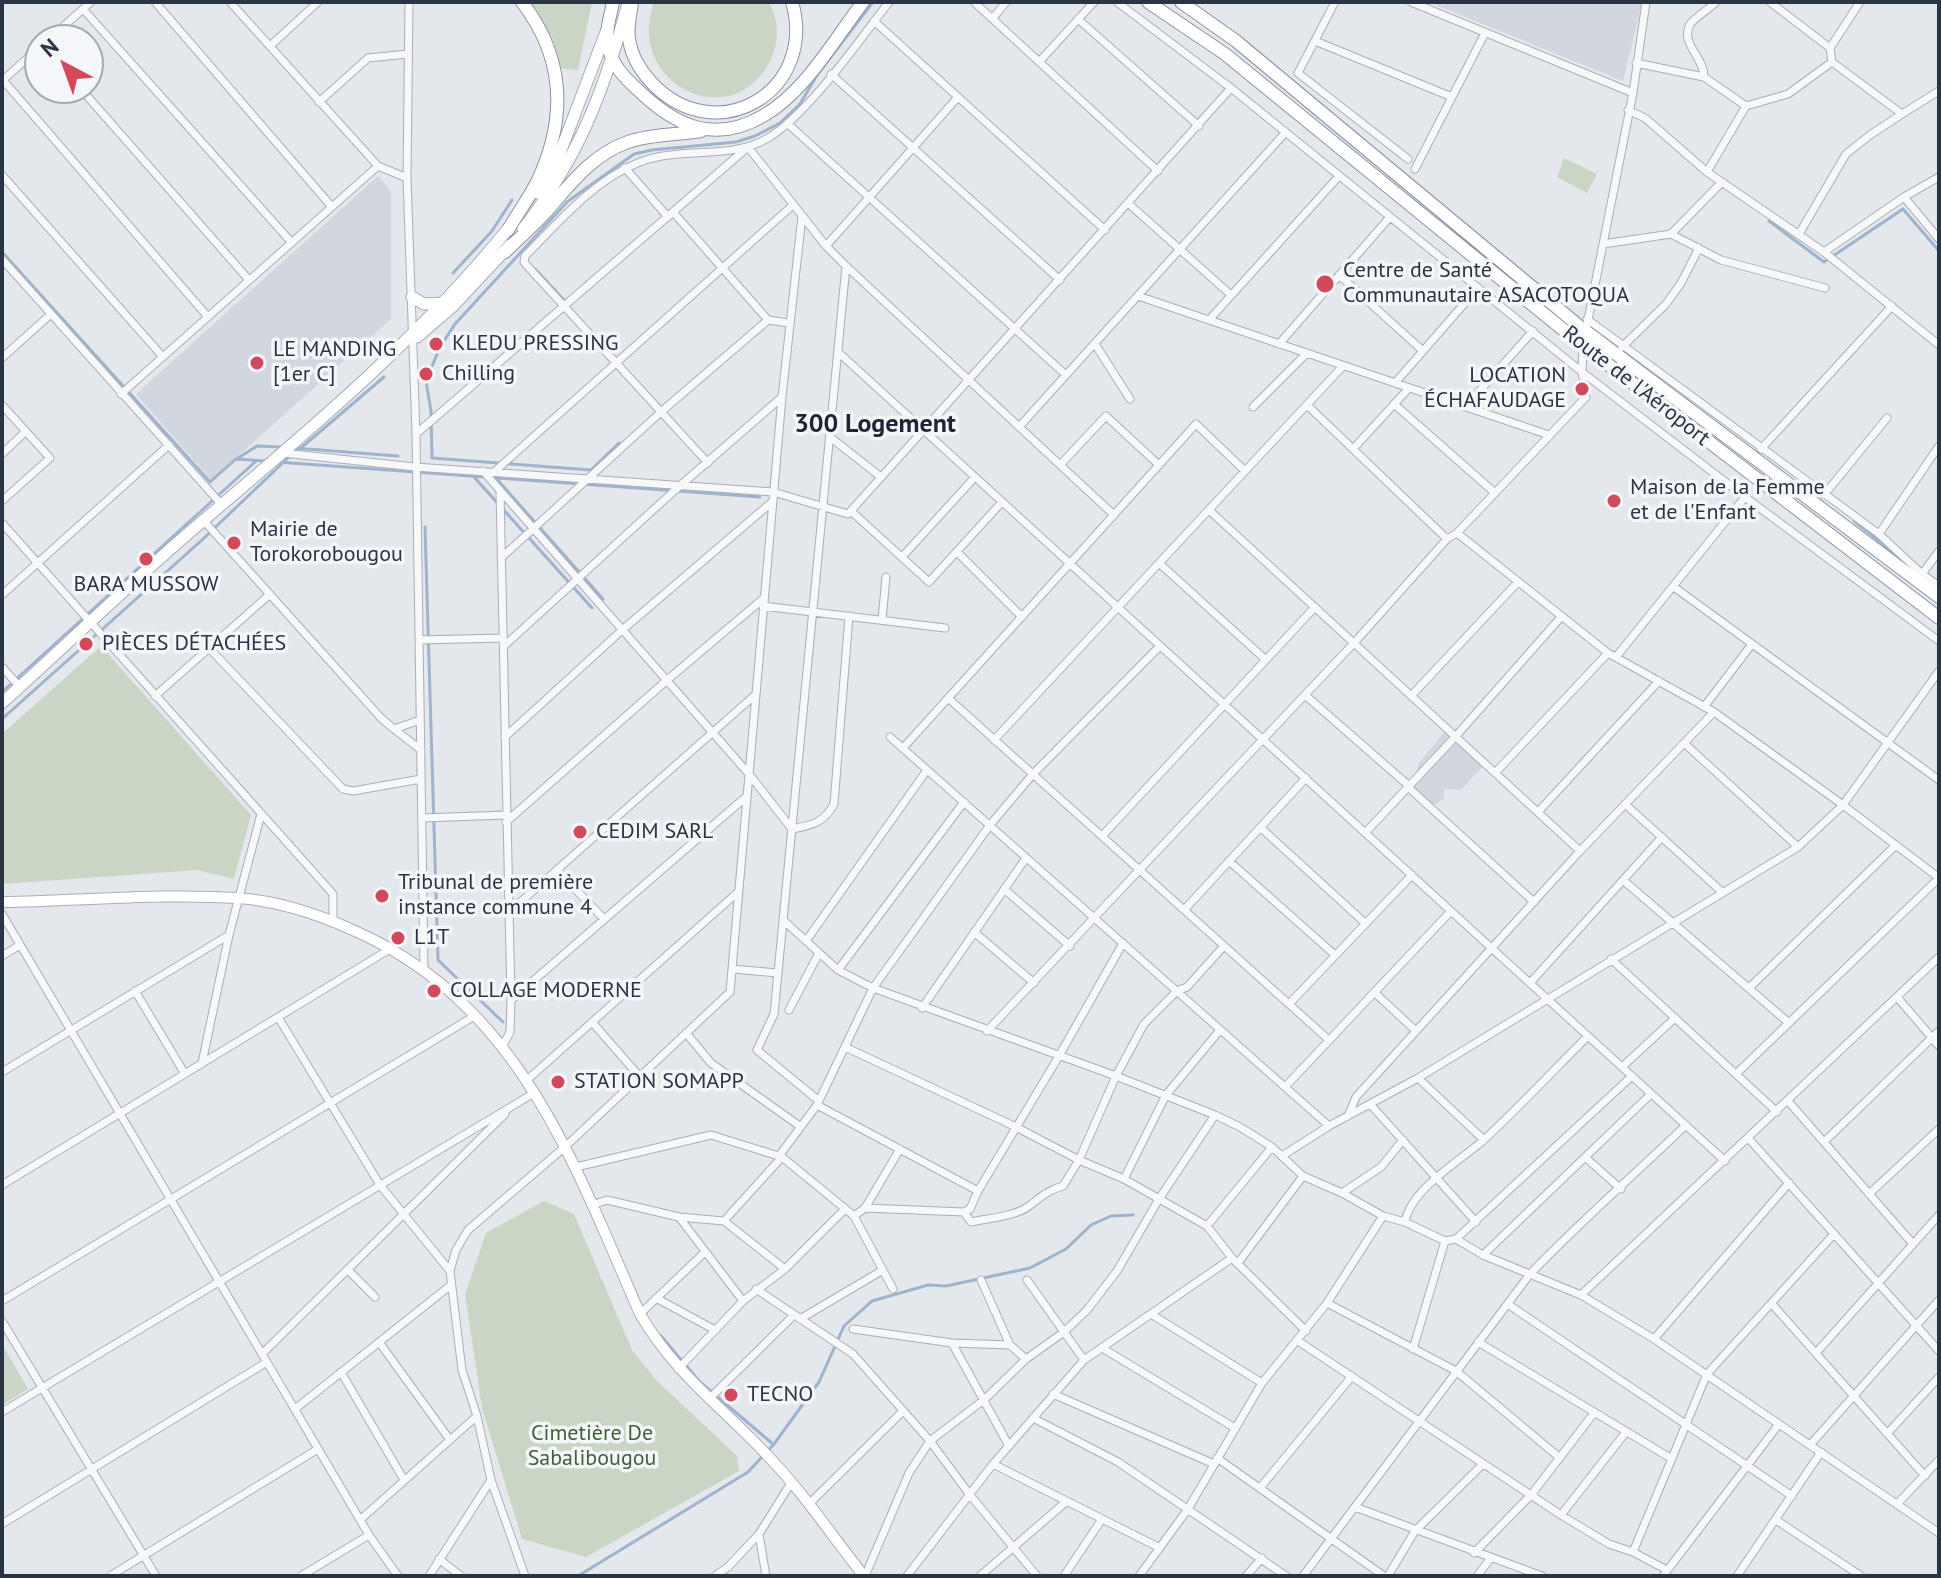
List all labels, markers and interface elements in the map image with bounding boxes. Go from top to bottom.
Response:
north arrow [24,24,104,104]
text: N [35,32,64,63]
place label: Centre de Santé Communautaire ASACOTOQUA [1343,258,1629,310]
marker: Centre de Santé Communautaire ASACOTOQUA [1314,273,1336,295]
street label: Route de l'Aéroport [1557,320,1715,452]
place label: KLEDU PRESSING [452,331,618,357]
marker: KLEDU PRESSING [427,335,445,353]
place label: LE MANDING [1er C] [273,337,396,388]
marker: LE MANDING [1er C] [248,354,266,372]
place label: Chilling [442,361,515,387]
place label: LOCATION ÉCHAFAUDAGE [1424,363,1566,414]
marker: Chilling [417,365,435,383]
marker: LOCATION ÉCHAFAUDAGE [1573,380,1591,398]
district label: 300 Logement [794,409,956,441]
place label: Maison de la Femme et de l'Enfant [1630,475,1825,526]
marker: Maison de la Femme et de l'Enfant [1605,492,1623,510]
place label: Mairie de Torokorobougou [250,517,403,568]
marker: Mairie de Torokorobougou [225,534,243,552]
marker: BARA MUSSOW [137,550,155,568]
place label: BARA MUSSOW [74,572,218,598]
place label: PIÈCES DÉTACHÉES [102,631,286,657]
marker: PIÈCES DÉTACHÉES [77,635,95,653]
place label: CEDIM SARL [596,819,713,845]
marker: CEDIM SARL [571,823,589,841]
place label: Tribunal de première instance commune 4 [398,870,593,922]
marker: Tribunal de première instance commune 4 [373,887,391,905]
place label: L1T [414,925,450,951]
marker: L1T [389,929,407,947]
place label: COLLAGE MODERNE [450,978,642,1004]
marker: COLLAGE MODERNE [425,982,443,1000]
place label: STATION SOMAPP [574,1069,744,1095]
marker: STATION SOMAPP [549,1073,567,1091]
place label: TECNO [747,1382,813,1408]
marker: TECNO [722,1386,740,1404]
park label: Cimetière De Sabalibougou [528,1421,656,1472]

